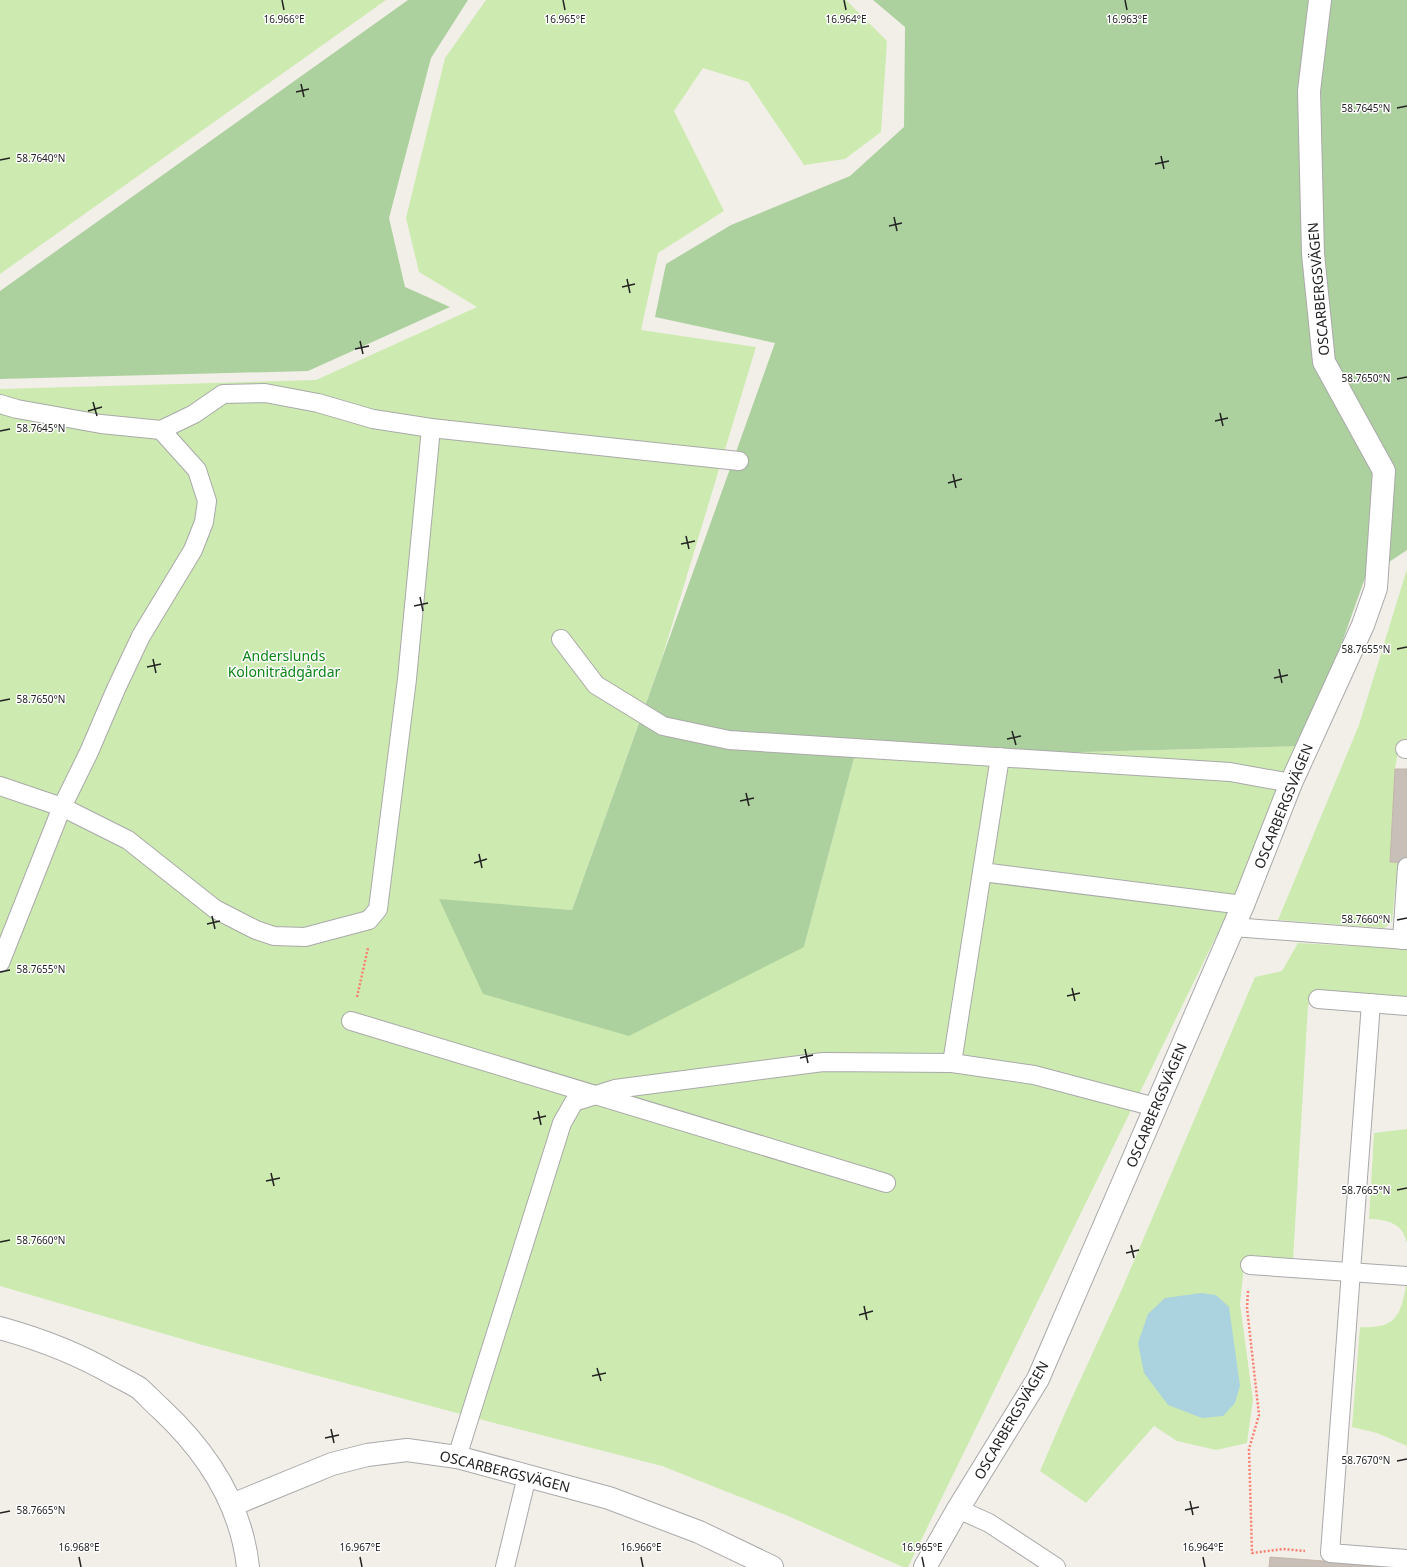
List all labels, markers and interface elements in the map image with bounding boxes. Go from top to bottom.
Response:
text: 16.966°E [263,12,305,26]
text: 16.965°E [544,12,586,26]
text: 16.964°E [825,12,867,26]
text: 16.963°E [1106,12,1148,26]
text: 58.7645°N [1342,101,1390,115]
text: 58.7640°N [17,151,65,165]
street label: OSCARBERGSVÄGEN [1303,222,1333,356]
text: 58.7650°N [1342,371,1390,385]
text: 58.7645°N [17,421,65,435]
text: 58.7655°N [1342,642,1390,656]
park label: Anderslunds Koloniträdgårdar [228,646,341,681]
text: 58.7650°N [17,692,65,706]
street label: OSCARBERGSVÄGEN [1249,740,1317,872]
text: 58.7660°N [1342,912,1390,926]
text: 58.7655°N [17,962,65,976]
street label: OSCARBERGSVÄGEN [1121,1040,1191,1170]
text: 58.7665°N [1342,1183,1390,1197]
text: 58.7660°N [17,1233,65,1247]
street label: OSCARBERGSVÄGEN [969,1357,1053,1483]
street label: OSCARBERGSVÄGEN [438,1446,572,1496]
text: 58.7670°N [1342,1453,1390,1467]
text: 58.7665°N [17,1503,65,1517]
text: 16.968°E [58,1540,100,1554]
text: 16.967°E [339,1540,381,1554]
text: 16.966°E [620,1540,662,1554]
text: 16.965°E [901,1540,943,1554]
text: 16.964°E [1182,1540,1224,1554]

